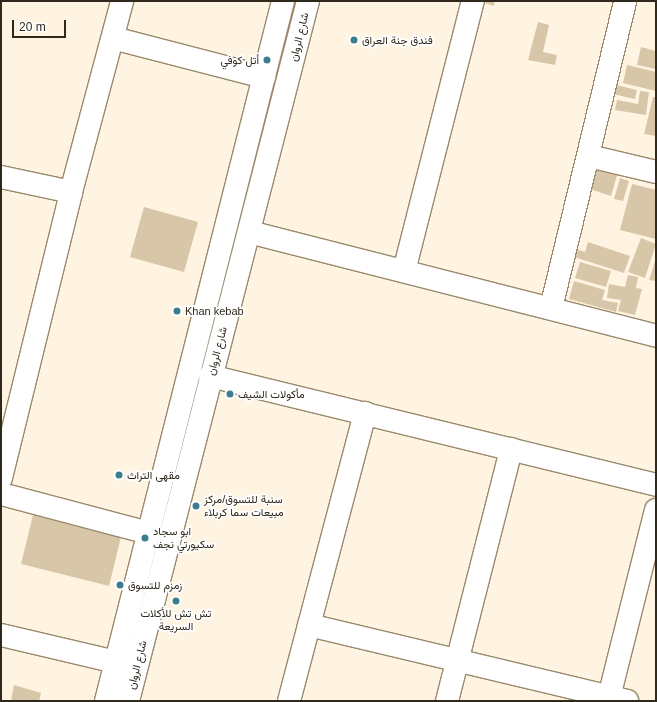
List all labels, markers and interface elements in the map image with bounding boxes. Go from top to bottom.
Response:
street label: شارع الروان [287,11,311,63]
scale bar [14,12,68,38]
text: 20 m [19,20,46,34]
place label: فندق جنة العراق [362,33,433,47]
marker: فندق جنة العراق [349,35,359,45]
place label: أتل كوفي [220,53,259,67]
marker: أتل كوفي [262,55,272,65]
place label: Khan kebab [185,304,244,318]
marker: Khan kebab [172,306,182,316]
street label: شارع الروان [204,325,230,377]
place label: مأكولات الشيف [238,387,305,401]
marker: مأكولات الشيف [225,389,235,399]
place label: مقهى التراث [127,468,180,482]
marker: مقهى التراث [114,470,124,480]
place label: سنبة للتسوق/مركز مبيعات سما كربلاء [204,493,284,519]
marker: سنبة للتسوق/مركز مبيعات سما كربلاء [191,501,201,511]
place label: ابو سجاد سكيورتي نجف [153,525,214,551]
marker: ابو سجاد سكيورتي نجف [140,533,150,543]
place label: زمزم للتسوق [128,578,182,592]
marker: زمزم للتسوق [115,580,125,590]
marker: تش تش للأكلات السريعة [171,596,181,606]
place label: تش تش للأكلات السريعة [141,607,211,633]
street label: شارع الروان [125,639,149,691]

